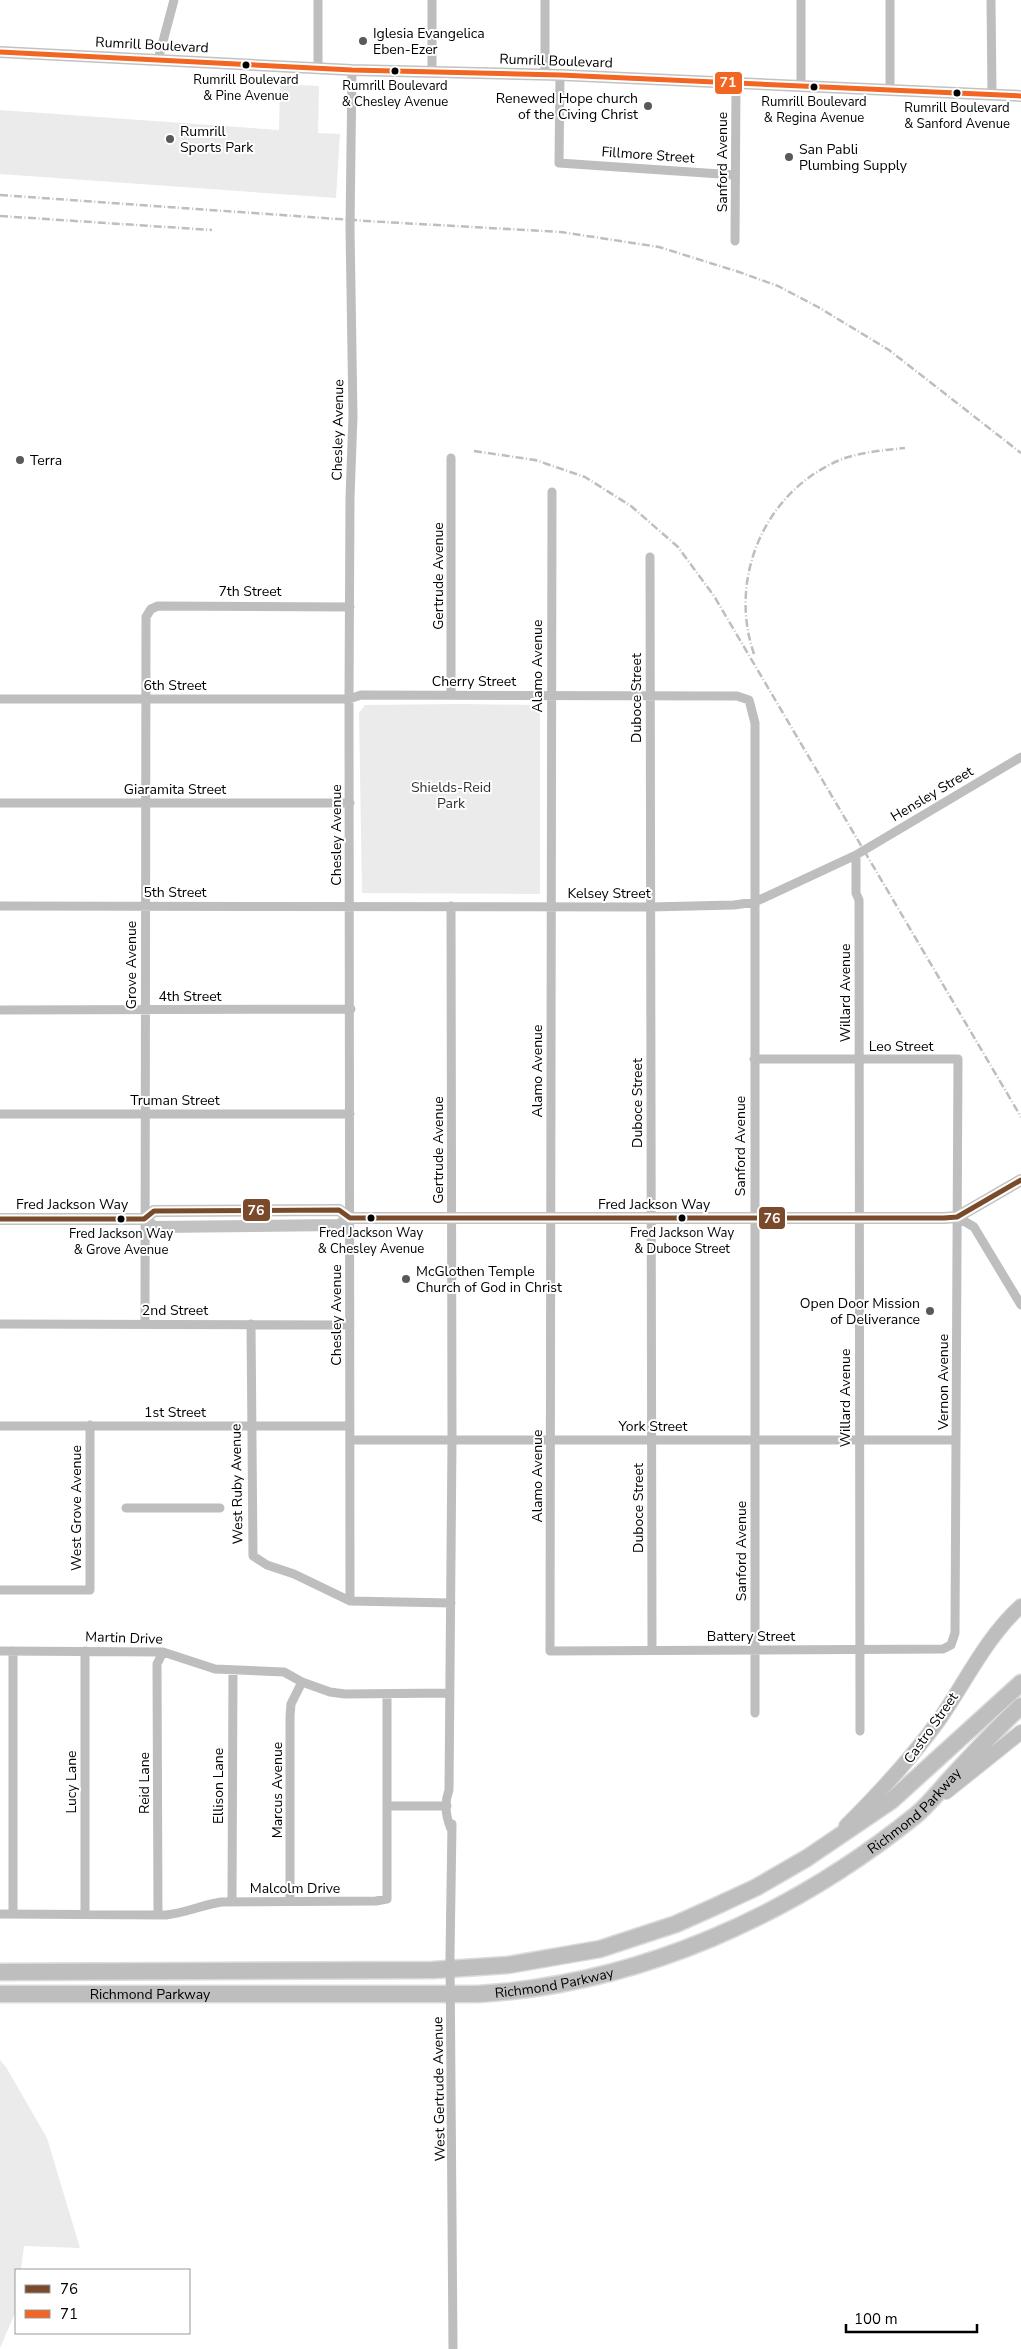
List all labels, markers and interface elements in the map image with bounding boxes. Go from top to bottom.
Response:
place label: Iglesia Evangelica Eben-Ezer [373,24,485,59]
street label: Rumrill Boulevard [95,33,209,57]
marker: Iglesia Evangelica Eben-Ezer [357,35,369,47]
street label: Rumrill Boulevard [499,50,613,72]
marker: Rumrill Boulevard & Pine Avenue [241,60,251,70]
marker: Rumrill Boulevard & Chesley Avenue [390,66,400,76]
place label: Rumrill Boulevard & Pine Avenue [193,71,299,105]
line badge: 71 [714,71,743,95]
text: 71 [720,73,736,92]
place label: Rumrill Boulevard & Chesley Avenue [342,77,448,111]
marker: Rumrill Boulevard & Regina Avenue [809,82,819,92]
marker: Rumrill Boulevard & Sanford Avenue [952,88,962,98]
place label: Renewed Hope church of the Civing Christ [496,89,638,124]
place label: Rumrill Boulevard & Regina Avenue [761,93,867,127]
place label: Rumrill Boulevard & Sanford Avenue [904,99,1010,133]
marker: Renewed Hope church of the Civing Christ [642,100,654,112]
street label: Sanford Avenue [713,112,732,212]
place label: Rumrill Sports Park [180,122,254,157]
marker: Rumrill Sports Park [164,133,176,145]
place label: San Pabli Plumbing Supply [799,140,908,175]
street label: Fillmore Street [601,142,695,168]
marker: San Pabli Plumbing Supply [783,151,795,163]
street label: Chesley Avenue [328,379,348,481]
place label: Terra [30,451,62,470]
marker: Terra [14,454,26,466]
street label: Gertrude Avenue [429,522,448,630]
street label: 7th Street [218,582,282,601]
street label: Alamo Avenue [528,620,547,712]
street label: Duboce Street [627,653,646,743]
street label: Cherry Street [432,672,516,691]
street label: 6th Street [143,676,207,695]
street label: Hensley Street [887,762,977,826]
park label: Shields-Reid Park [411,778,491,813]
street label: Giaramita Street [124,780,226,799]
street label: Chesley Avenue [327,784,346,886]
street label: 5th Street [143,883,207,902]
street label: Kelsey Street [567,884,651,903]
street label: Grove Avenue [122,921,141,1009]
street label: Willard Avenue [836,944,855,1042]
street label: 4th Street [158,987,222,1006]
street label: Alamo Avenue [528,1025,547,1117]
street label: Leo Street [869,1037,933,1056]
street label: Duboce Street [628,1058,647,1148]
street label: Truman Street [130,1091,220,1110]
street label: Gertrude Avenue [429,1096,448,1204]
street label: Sanford Avenue [731,1096,750,1196]
street label: Fred Jackson Way [16,1195,129,1214]
street label: Fred Jackson Way [598,1195,711,1214]
line badge: 76 [242,1198,271,1222]
text: 76 [248,1201,264,1220]
line badge: 76 [758,1206,786,1230]
text: 76 [764,1209,780,1228]
marker: Fred Jackson Way & Chesley Avenue [366,1213,376,1223]
marker: Fred Jackson Way & Duboce Street [677,1213,687,1223]
marker: Fred Jackson Way & Grove Avenue [116,1214,126,1224]
place label: Fred Jackson Way & Chesley Avenue [318,1224,424,1258]
place label: Fred Jackson Way & Duboce Street [630,1224,734,1258]
place label: Fred Jackson Way & Grove Avenue [69,1225,173,1259]
place label: McGlothen Temple Church of God in Christ [416,1262,562,1297]
street label: Chesley Avenue [327,1264,346,1366]
marker: McGlothen Temple Church of God in Christ [400,1273,412,1285]
place label: Open Door Mission of Deliverance [800,1294,920,1329]
street label: 2nd Street [142,1301,208,1320]
marker: Open Door Mission of Deliverance [924,1305,936,1317]
street label: Vernon Avenue [934,1334,953,1431]
street label: Willard Avenue [836,1349,855,1447]
street label: 1st Street [144,1403,206,1422]
street label: York Street [618,1417,688,1436]
street label: West Ruby Avenue [226,1423,248,1545]
street label: Alamo Avenue [528,1430,547,1522]
street label: West Grove Avenue [67,1445,86,1571]
street label: Duboce Street [629,1463,648,1553]
street label: Sanford Avenue [732,1501,751,1601]
street label: Martin Drive [85,1627,163,1649]
street label: Battery Street [707,1627,795,1646]
street label: Castro Street [900,1689,963,1767]
street label: Marcus Avenue [268,1742,287,1838]
street label: Ellison Lane [209,1748,228,1824]
street label: Lucy Lane [62,1750,81,1814]
street label: Reid Lane [135,1752,154,1814]
street label: Richmond Parkway [863,1763,966,1858]
street label: Malcolm Drive [250,1879,340,1898]
street label: Richmond Parkway [494,1962,616,2002]
street label: Richmond Parkway [90,1985,211,2004]
street label: West Gertrude Avenue [428,2016,450,2162]
legend [15,2269,190,2334]
text: 76 [60,2279,78,2299]
scale bar [846,2302,977,2334]
text: 71 [60,2304,78,2324]
text: 100 m [854,2309,898,2329]

